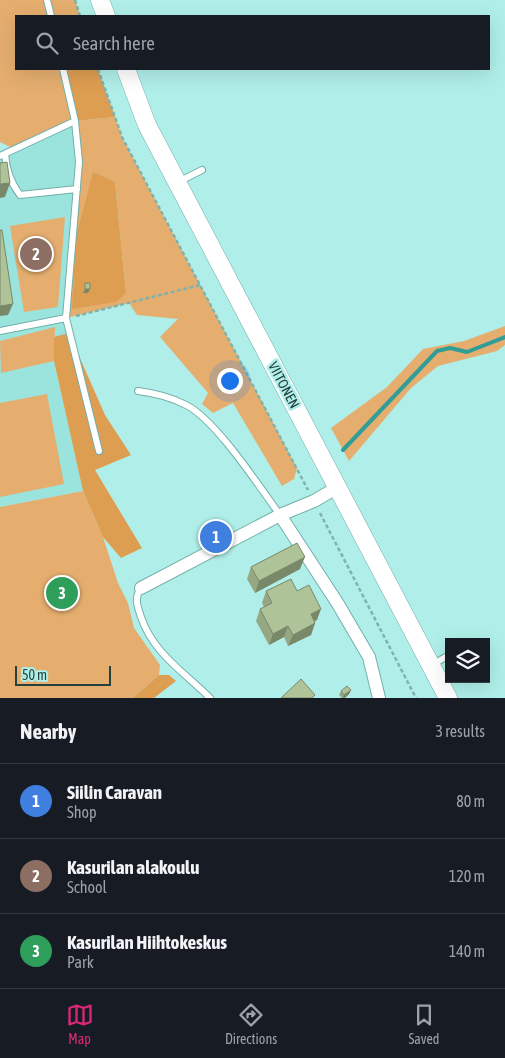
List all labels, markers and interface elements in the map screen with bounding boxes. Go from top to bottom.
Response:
search box [15,15,490,70]
icon: search [33,29,61,57]
text: Search here [73,32,155,54]
pin: 2 [20,235,52,273]
street label: VIITONEN [265,359,303,411]
your location [217,368,243,394]
pin: 1 [200,518,232,556]
pin: 3 [46,574,78,612]
map controls [445,638,490,683]
button: layers [445,638,490,683]
scale bar [15,663,111,686]
text: 50 m [22,667,47,683]
text: Nearby [20,719,76,743]
text: 3 results [435,722,485,740]
text: Siilin Caravan [67,781,162,803]
text: 1 [32,792,40,810]
text: 80 m [456,792,485,810]
text: Shop [67,803,97,821]
text: Kasurilan alakoulu [67,856,199,878]
text: 2 [32,867,40,885]
text: 120 m [449,867,485,885]
text: School [67,878,107,896]
text: Kasurilan Hiihtokeskus [67,931,227,953]
text: 3 [32,942,40,960]
text: 140 m [449,942,485,960]
text: Park [67,953,94,971]
tab: Map [66,1001,94,1047]
tab: Directions [225,1001,277,1047]
tab: Saved [408,1001,439,1047]

